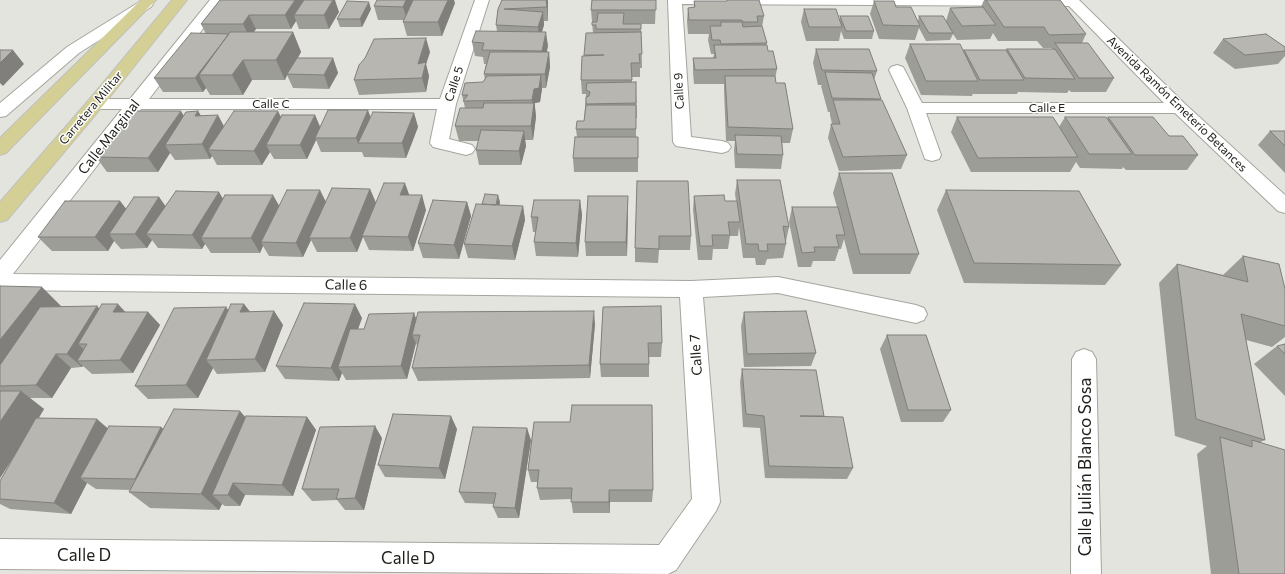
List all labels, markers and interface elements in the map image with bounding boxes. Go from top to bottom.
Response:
street label: Avenida Ramón Emeterio Betances [1104,33,1250,175]
street label: Calle 5 [442,65,466,103]
street label: Carretera Militar [56,68,126,148]
street label: Calle 9 [671,72,687,110]
street label: Calle Marginal [75,96,143,178]
street label: Calle C [252,97,290,111]
street label: Calle E [1029,101,1065,115]
street label: Calle 6 [325,276,367,294]
street label: Calle 7 [686,334,706,376]
street label: Calle Julián Blanco Sosa [1075,378,1095,556]
street label: Calle D [57,545,111,565]
street label: Calle D [381,548,435,568]

